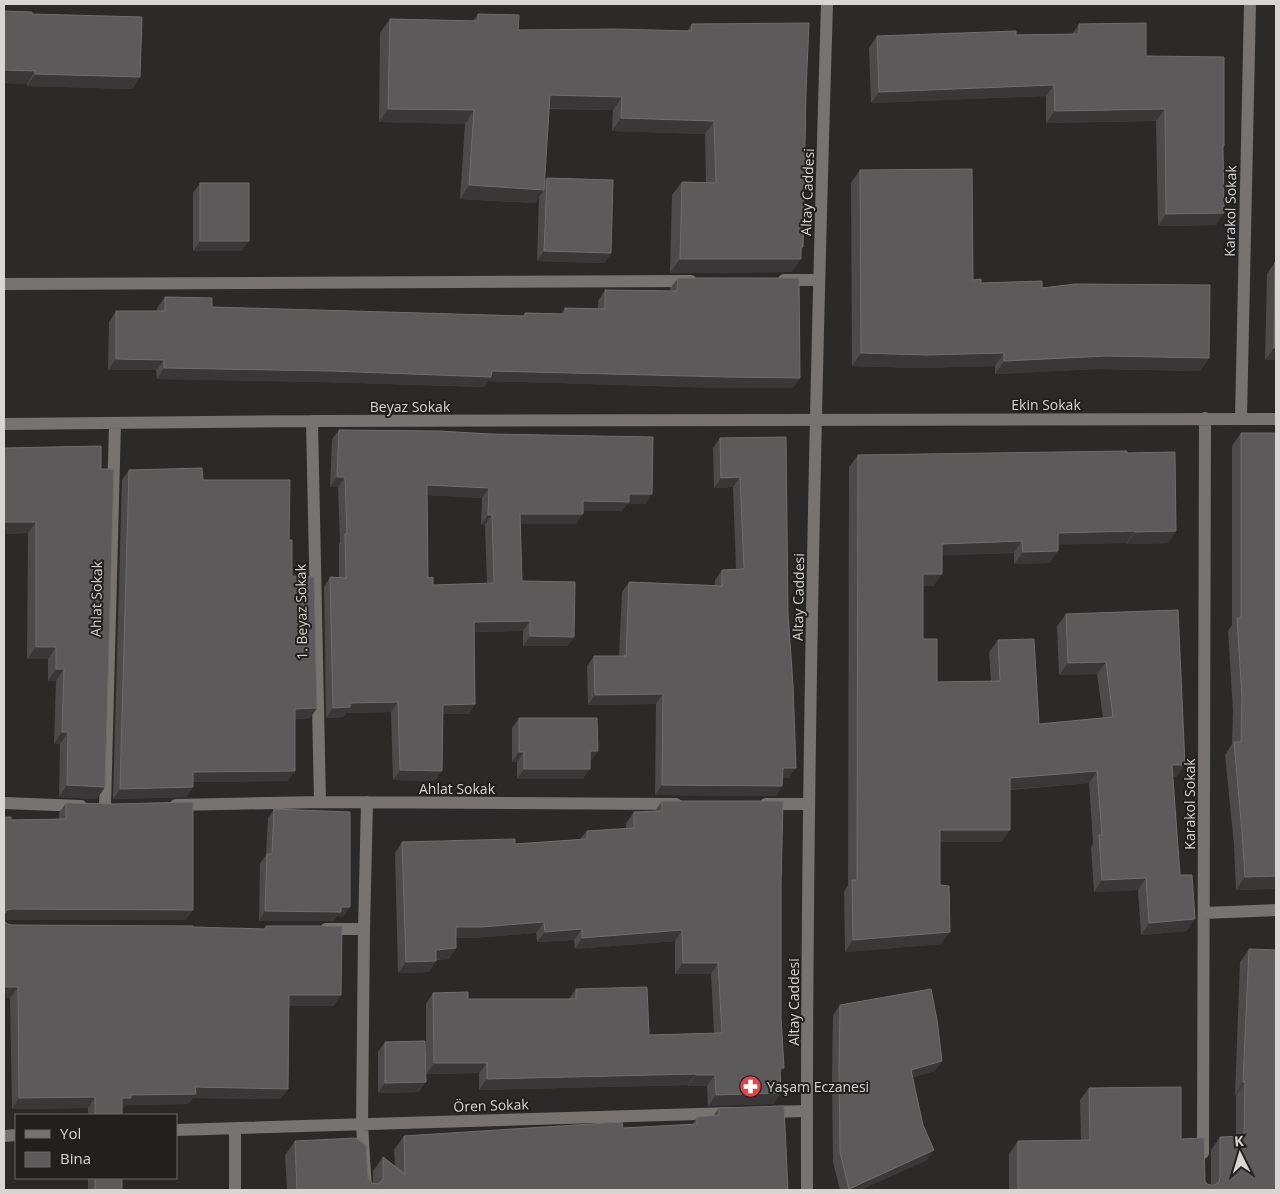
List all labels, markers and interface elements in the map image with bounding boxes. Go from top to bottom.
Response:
street label: Altay Caddesi [796,148,818,236]
street label: Karakol Sokak [1220,165,1240,257]
street label: Ekin Sokak [1011,395,1081,414]
street label: Beyaz Sokak [370,397,451,416]
street label: Altay Caddesi [788,553,808,641]
street label: Ahlat Sokak [86,560,106,637]
street label: 1. Beyaz Sokak [291,563,311,660]
street label: Karakol Sokak [1180,758,1199,850]
street label: Ahlat Sokak [419,779,496,798]
street label: Altay Caddesi [784,958,803,1046]
pharmacy icon: Yaşam Eczanesi [739,1074,763,1098]
place label: Yaşam Eczanesi [767,1077,869,1096]
street label: Ören Sokak [453,1094,530,1116]
legend [15,1114,178,1179]
text: Yol [60,1123,81,1143]
north arrow [1215,1129,1265,1179]
text: K [1233,1131,1245,1150]
text: Bina [60,1148,91,1168]

